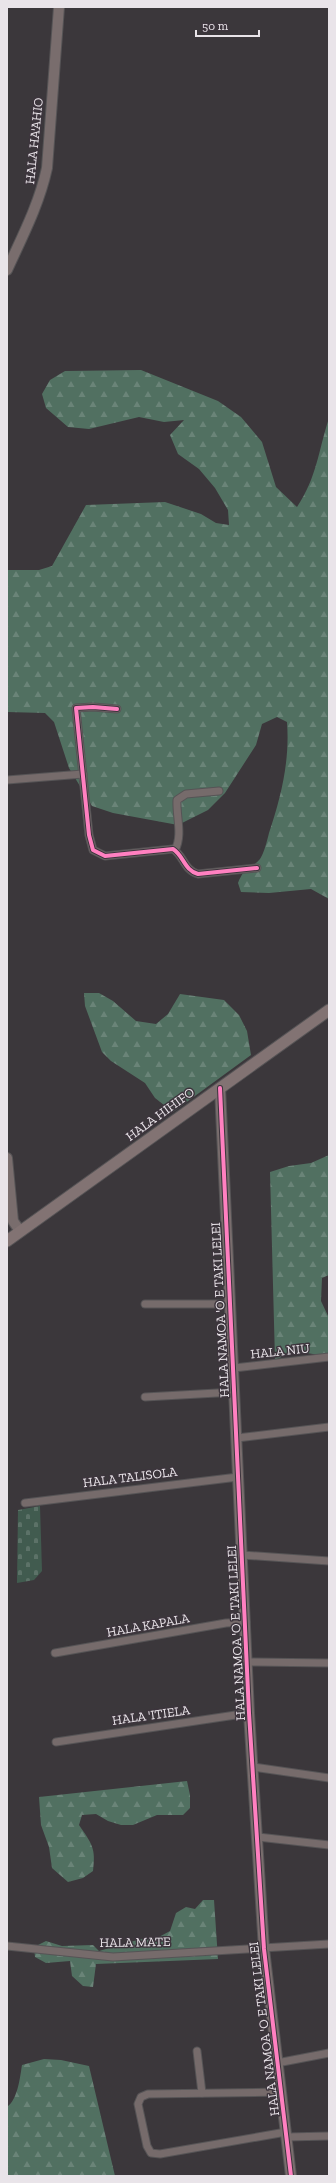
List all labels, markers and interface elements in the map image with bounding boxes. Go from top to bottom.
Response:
scale bar [196,12,259,38]
text: 50 m [202,19,229,33]
street label: HALA HA'AHIO [22,97,46,185]
street label: HALA HIHIFO [123,1084,197,1144]
street label: HALA NAMOA 'O E TAKI LELEI [208,1222,232,1398]
street label: HALA NIU [250,1340,310,1362]
street label: HALA TALISOLA [82,1464,179,1490]
street label: HALA NAMOA 'O E TAKI LELEI [224,1545,248,1721]
street label: HALA KAPALA [105,1610,191,1640]
street label: HALA 'ITIELA [111,1702,191,1728]
street label: HALA MATE [99,1934,171,1950]
street label: HALA NAMOA 'O E TAKI LELEI [246,1941,282,2117]

